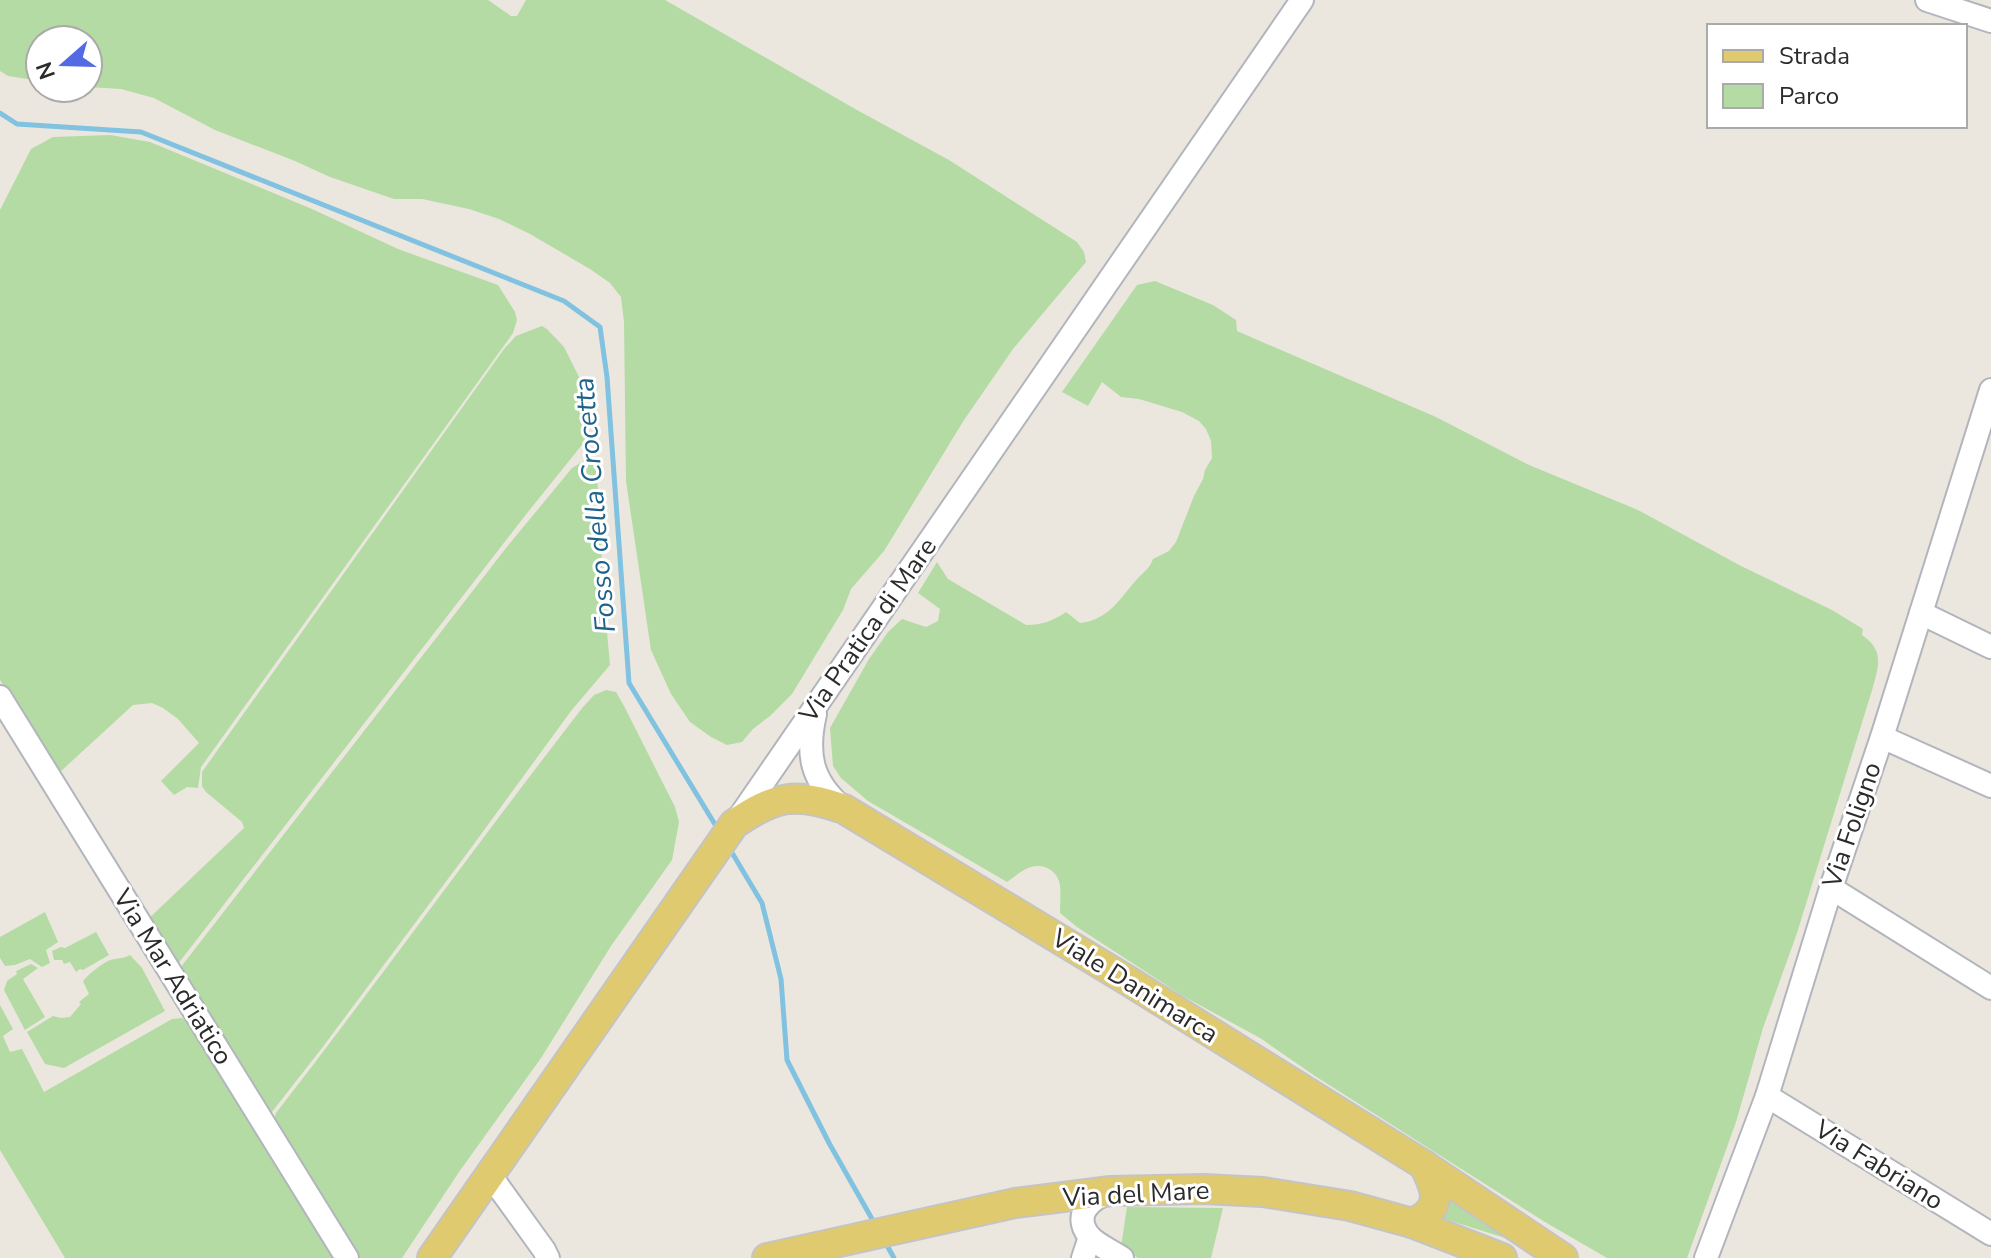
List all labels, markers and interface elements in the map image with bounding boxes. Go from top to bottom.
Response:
north arrow [24,24,104,104]
legend [1707,24,1967,128]
text: Strada [1779,40,1850,72]
text: N [29,58,63,83]
text: Parco [1779,80,1839,112]
water label: Fosso della Crocetta [565,376,625,634]
street label: Via Pratica di Mare [791,531,945,730]
street label: Via Foligno [1814,757,1890,893]
street label: Via Mar Adriatico [104,882,241,1071]
street label: Viale Danimarca [1044,920,1225,1051]
street label: Via Fabriano [1807,1111,1950,1218]
street label: Via del Mare [1061,1173,1210,1215]

